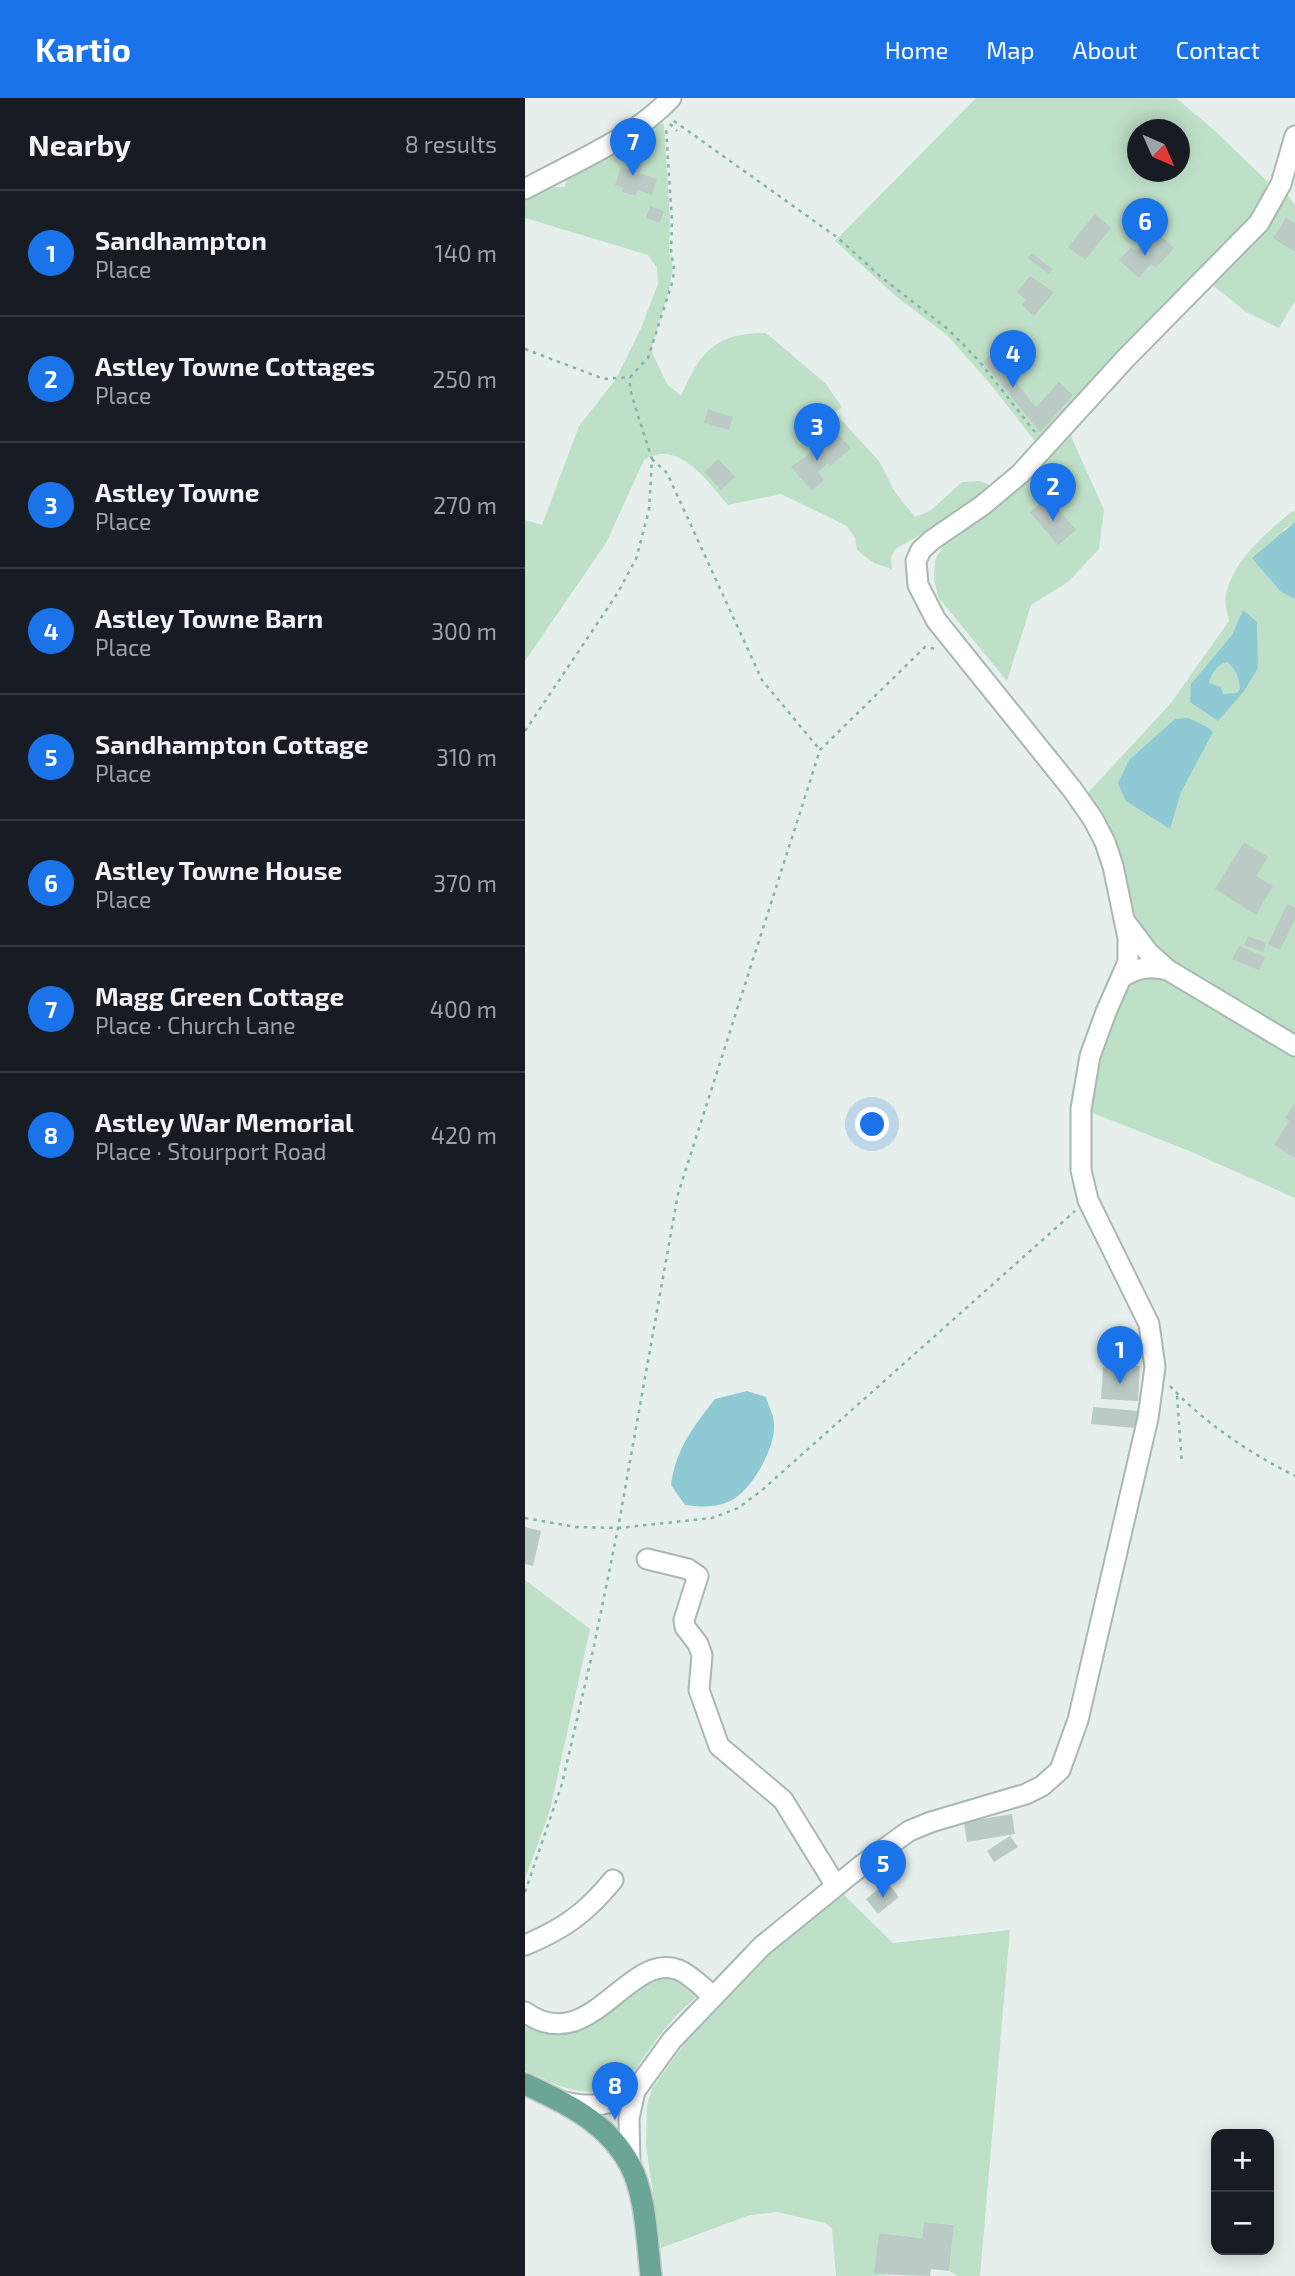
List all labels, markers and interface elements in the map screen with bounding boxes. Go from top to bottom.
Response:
text: Kartio [35,29,131,69]
text: Home [885,35,948,64]
text: Map [986,35,1034,64]
text: About [1072,35,1138,64]
text: Contact [1176,35,1260,64]
pin: 7 [610,118,656,176]
north arrow [1127,119,1190,182]
text: Nearby [28,126,131,162]
text: 8 results [405,130,497,158]
pin: 6 [1122,198,1168,256]
text: Sandhampton [95,224,267,255]
text: 1 [46,239,56,267]
text: 140 m [435,239,497,267]
text: Place [95,255,151,283]
pin: 4 [990,330,1036,388]
text: Astley Towne Cottages [95,350,375,381]
text: 2 [44,365,58,393]
text: 250 m [433,365,497,393]
text: Place [95,381,151,409]
pin: 3 [794,403,840,461]
pin: 2 [1030,463,1076,521]
text: Astley Towne [95,476,259,507]
text: 3 [44,491,58,519]
text: 270 m [433,491,497,519]
text: Place [95,507,151,535]
text: Astley Towne Barn [95,602,323,633]
text: 4 [44,617,58,645]
text: 300 m [431,617,497,645]
text: Place [95,633,151,661]
text: Sandhampton Cottage [95,728,369,759]
text: 5 [45,743,57,771]
text: 310 m [436,743,497,771]
text: Place [95,759,151,787]
text: Astley Towne House [95,854,342,885]
text: 6 [44,869,58,897]
text: 370 m [433,869,497,897]
text: Place [95,885,151,913]
text: Magg Green Cottage [95,980,344,1011]
text: 7 [45,995,57,1023]
text: 400 m [430,995,497,1023]
text: Place · Church Lane [95,1011,296,1039]
text: Astley War Memorial [95,1106,354,1137]
your location [855,1107,889,1141]
text: 8 [44,1121,58,1149]
text: 420 m [431,1121,497,1149]
text: Place · Stourport Road [95,1137,327,1165]
pin: 1 [1097,1326,1143,1384]
pin: 5 [860,1840,906,1898]
pin: 8 [592,2062,638,2120]
map controls [1211,2129,1274,2255]
button: + [1211,2129,1274,2192]
button: − [1211,2192,1274,2255]

